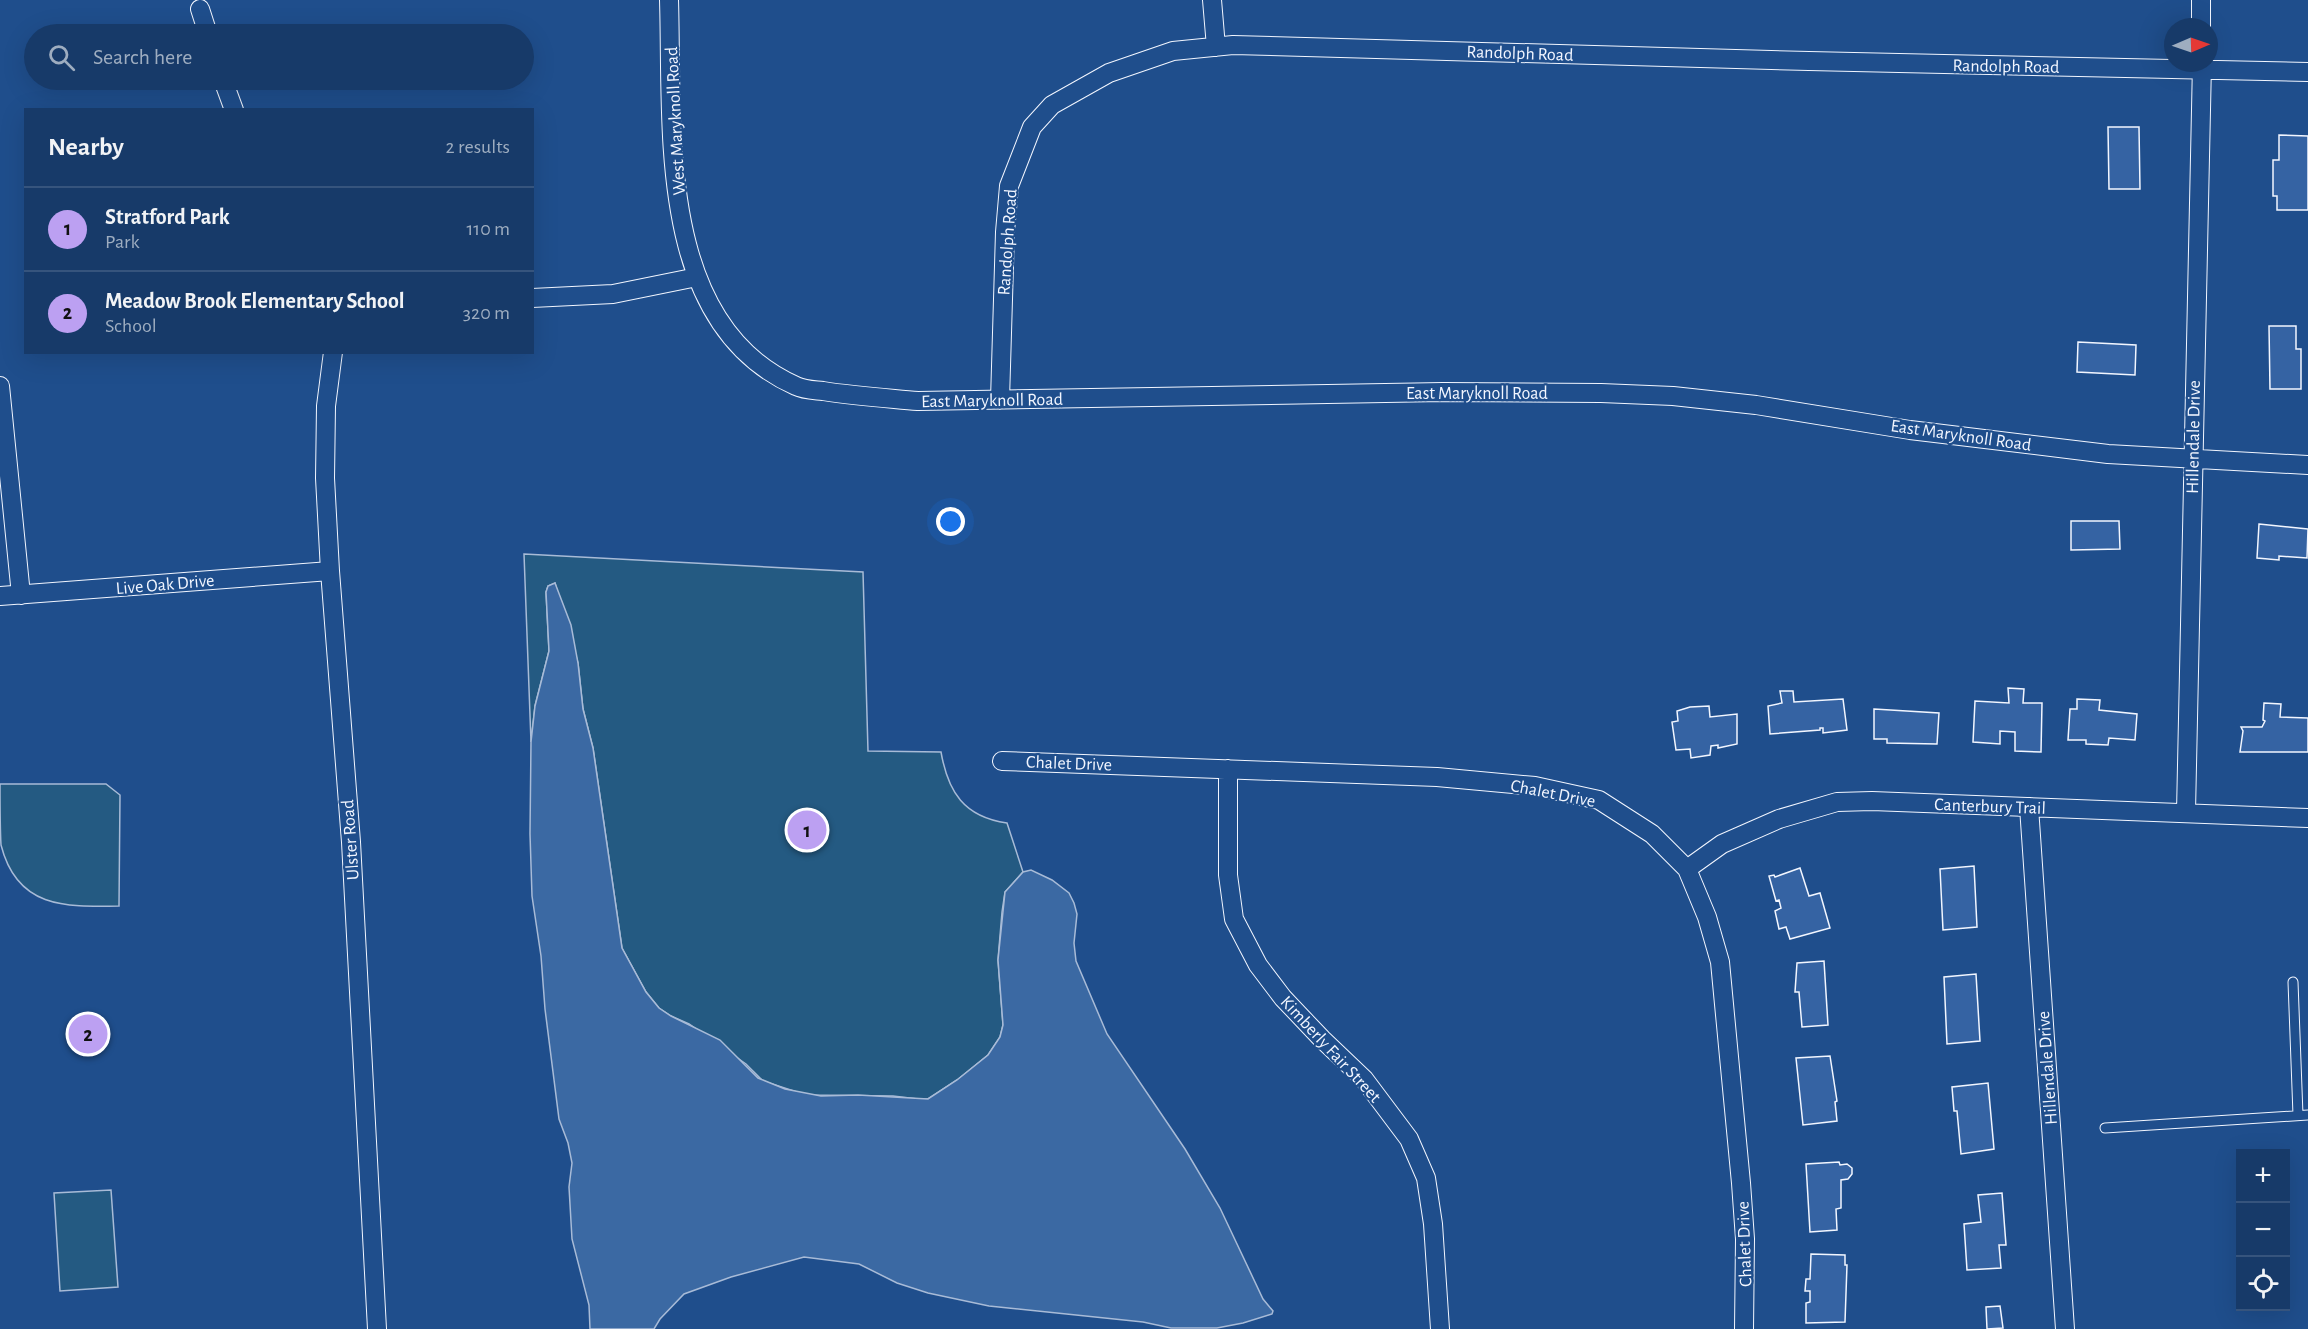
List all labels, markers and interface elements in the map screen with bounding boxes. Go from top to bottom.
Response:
north arrow [2164,18,2218,72]
search box [24,24,534,90]
icon: search [45,41,78,74]
street label: Randolph Road [1466,43,1574,65]
text: Search here [93,46,192,68]
street label: West Maryknoll Road [663,46,689,196]
street label: Randolph Road [1952,57,2060,77]
text: Nearby [48,134,124,160]
text: 2 results [446,137,510,157]
street label: Randolph Road [995,188,1021,296]
text: Stratford Park [105,206,230,228]
text: 1 [64,219,71,239]
text: 110 m [466,219,510,239]
text: Park [105,232,140,252]
text: Meadow Brook Elementary School [105,290,405,312]
text: 2 [63,303,72,323]
text: 320 m [463,303,510,323]
text: School [105,316,157,336]
street label: Hillendale Drive [2184,380,2204,494]
street label: East Maryknoll Road [1406,385,1548,403]
street label: East Maryknoll Road [921,391,1063,411]
street label: East Maryknoll Road [1889,417,2032,455]
your location [936,507,965,536]
street label: Live Oak Drive [115,572,215,598]
street label: Chalet Drive [1026,754,1112,774]
street label: Chalet Drive [1509,777,1597,811]
street label: Canterbury Trail [1934,796,2046,818]
street label: Ulster Road [339,799,363,881]
pin: 1 [788,808,826,852]
street label: Kimberly Fair Street [1277,993,1384,1107]
street label: Hillendale Drive [2035,1010,2061,1125]
pin: 2 [68,1012,107,1056]
map controls [2236,1149,2290,1311]
button: + [2236,1149,2290,1203]
street label: Chalet Drive [1735,1201,1755,1287]
button: − [2236,1203,2290,1257]
button: locate [2236,1257,2290,1311]

